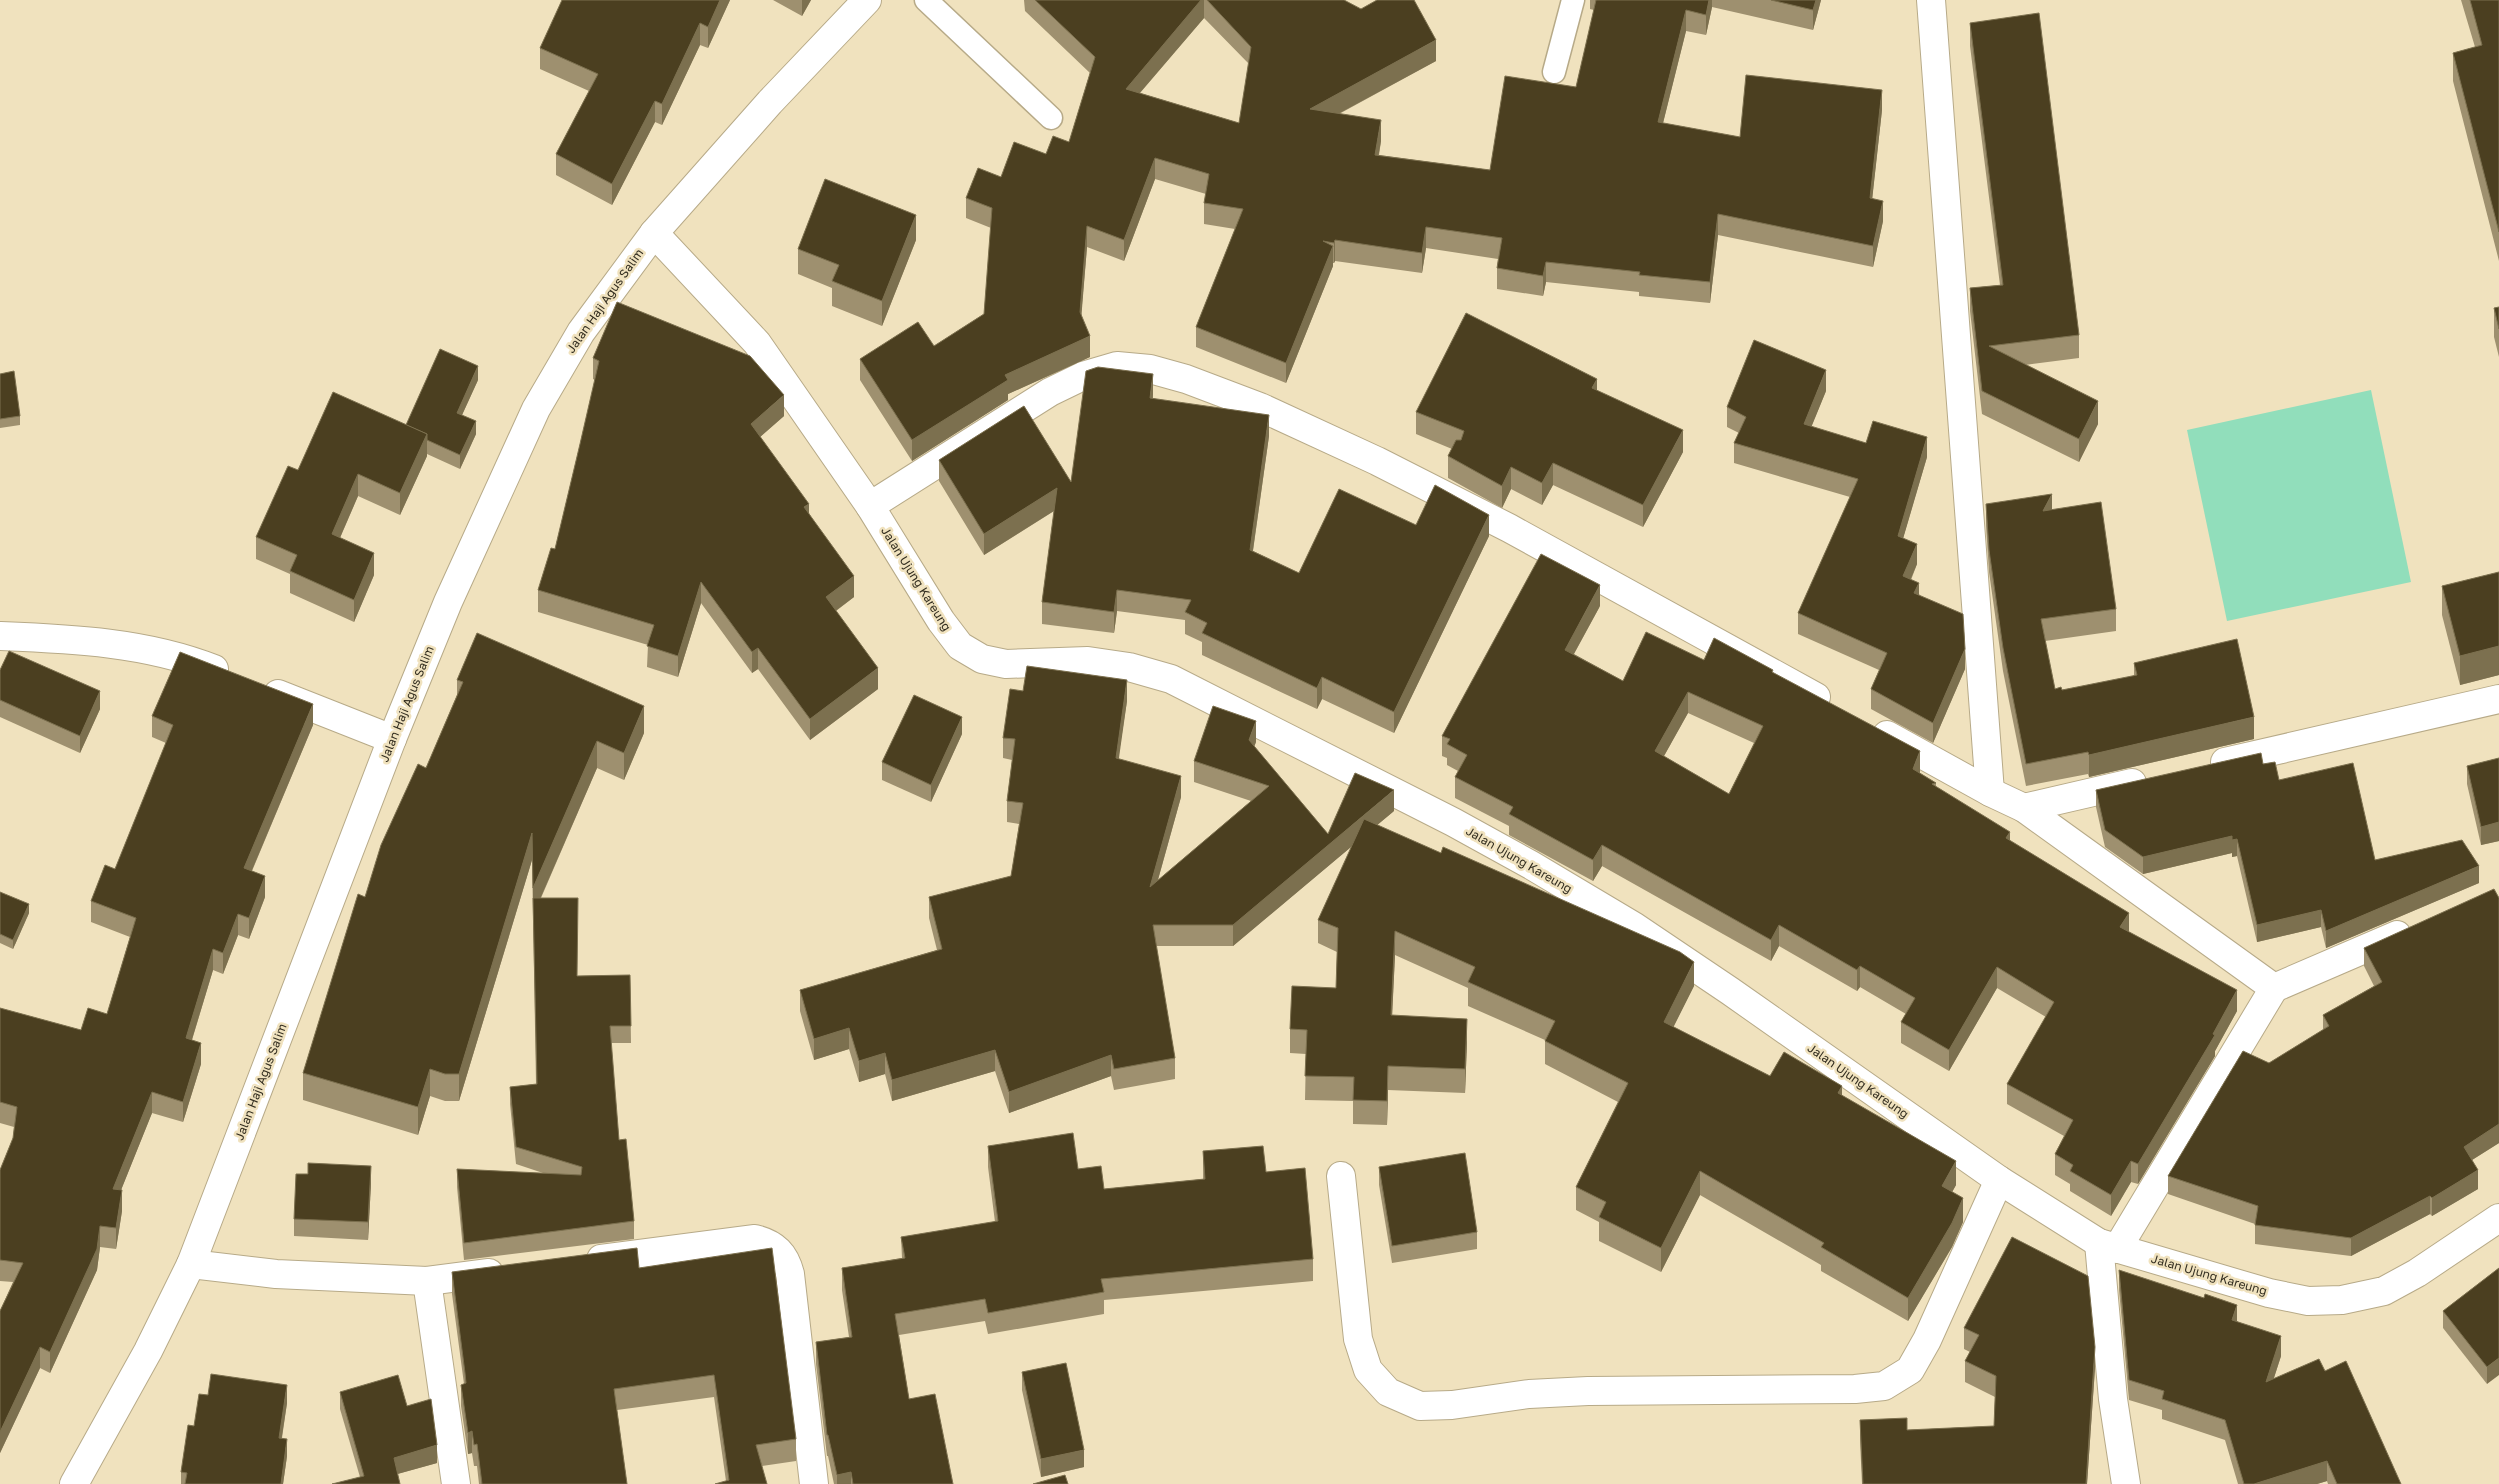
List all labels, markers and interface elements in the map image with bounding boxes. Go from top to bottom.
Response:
street label: Jalan Haji Agus Salim [563,246,646,356]
street label: Jalan Ujung Kareung [878,524,955,634]
street label: Jalan Haji Agus Salim [376,644,437,764]
street label: Jalan Ujung Kareung [1464,823,1575,896]
street label: Jalan Haji Agus Salim [231,1021,290,1142]
street label: Jalan Ujung Kareung [1805,1040,1912,1121]
street label: Jalan Ujung Kareung [2149,1251,2269,1298]

